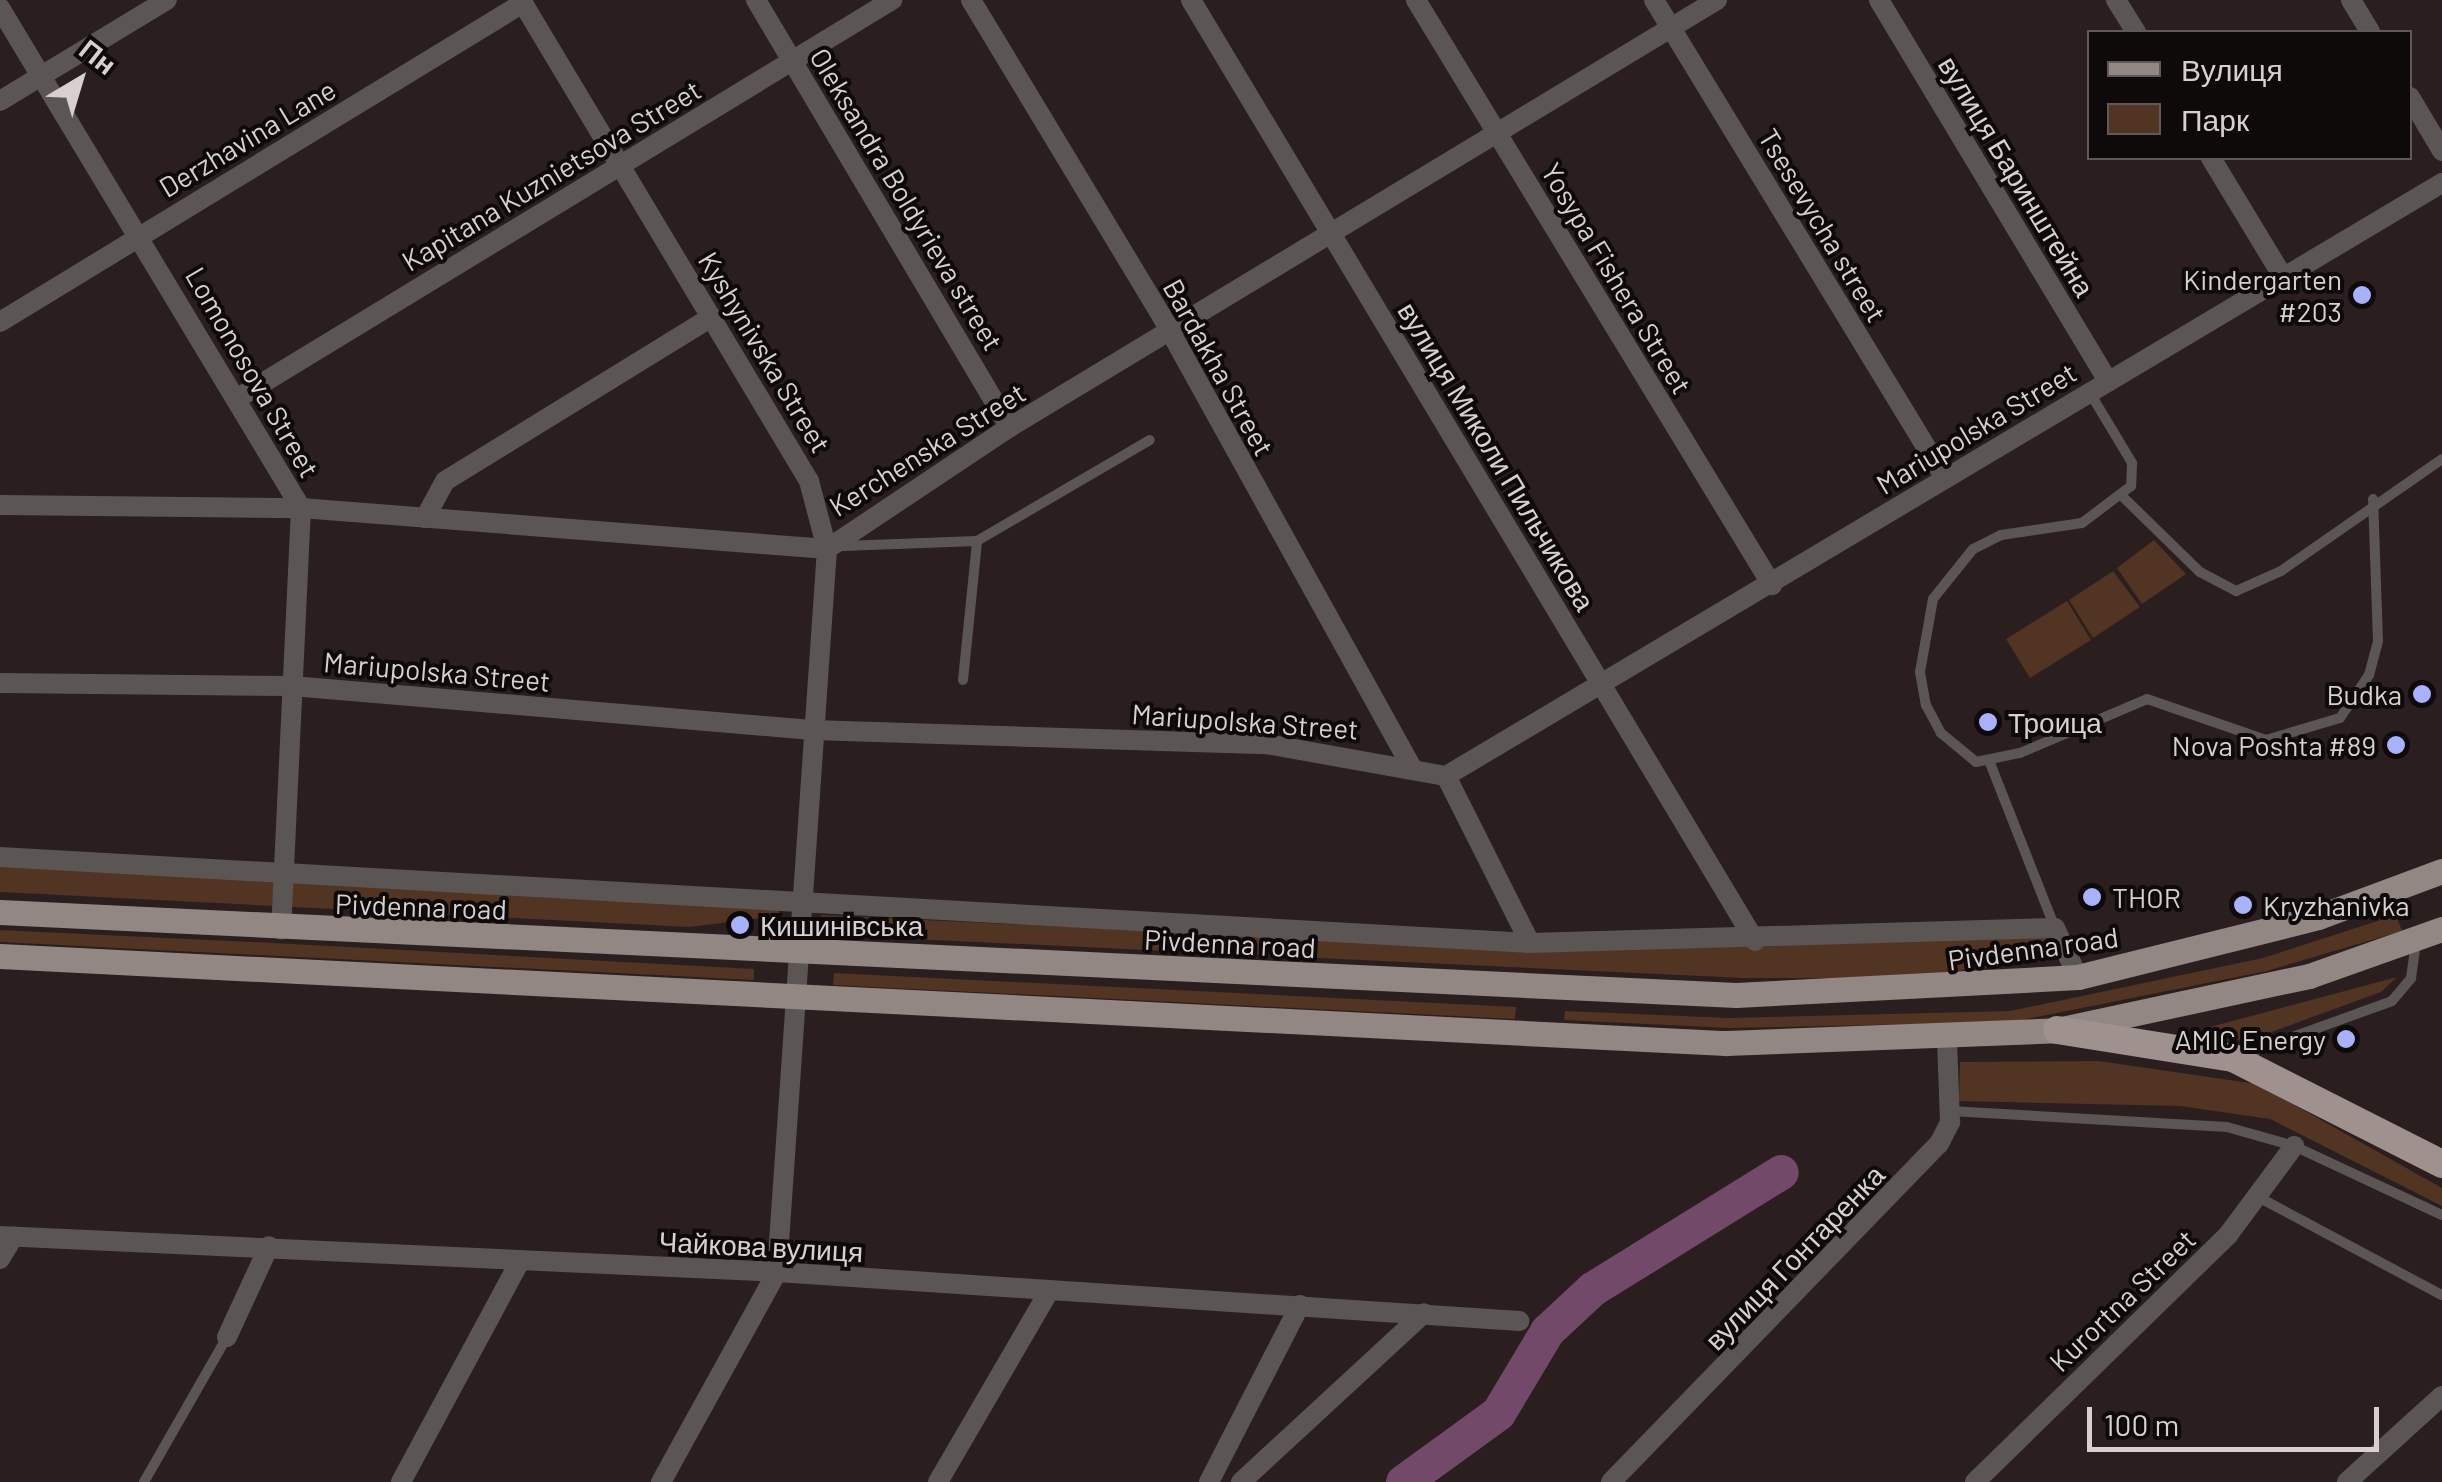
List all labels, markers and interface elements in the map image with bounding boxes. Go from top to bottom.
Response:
north arrow [30,30,130,130]
legend [2087,30,2412,160]
text: Пн [73,32,124,81]
street label: Oleksandra Boldyrieva street [803,42,1011,356]
street label: вулиця Баринштейна [1932,50,2102,302]
text: Вулиця [2181,51,2283,87]
street label: Derzhavina Lane [153,72,341,204]
street label: Kapitana Kuznietsova Street [395,72,707,278]
text: Парк [2181,101,2249,137]
street label: Tsesevycha street [1752,122,1894,328]
street label: Yosypa Fishera Street [1535,157,1699,399]
street label: Kyshynivska Street [692,246,838,458]
street label: Lomonosova Street [179,261,327,483]
place label: Kindergarten #203 [2183,262,2342,328]
street label: Bardakha Street [1157,273,1281,461]
marker: Kindergarten #203 [2351,284,2373,306]
street label: вулиця Миколи Пильчикова [1391,296,1603,616]
street label: Mariupolska Street [1870,355,2082,501]
street label: Kerchenska Street [823,375,1031,523]
street label: Mariupolska Street [322,644,552,698]
place label: Budka [2326,677,2402,711]
marker: Budka [2411,683,2433,705]
street label: Mariupolska Street [1130,696,1360,746]
place label: Троица [2008,705,2102,739]
marker: Троица [1977,711,1999,733]
place label: Nova Poshta #89 [2172,728,2376,762]
marker: Nova Poshta #89 [2385,734,2407,756]
place label: THOR [2112,880,2181,914]
street label: Pivdenna road [335,886,507,926]
marker: THOR [2081,886,2103,908]
place label: Kryzhanivka [2263,888,2409,922]
marker: Kryzhanivka [2232,894,2254,916]
place label: Кишинівська [760,908,923,942]
marker: Кишинівська [729,914,751,936]
street label: Pivdenna road [1946,919,2120,977]
street label: Pivdenna road [1143,922,1317,964]
place label: AMIC Energy [2175,1022,2326,1056]
marker: AMIC Energy [2335,1028,2357,1050]
street label: вулиця Гонтаренка [1697,1158,1891,1356]
street label: Kurortna Street [2042,1222,2202,1378]
street label: Чайкова вулиця [658,1224,864,1268]
scale bar [2092,1387,2384,1449]
text: 100 m [2104,1406,2179,1442]

